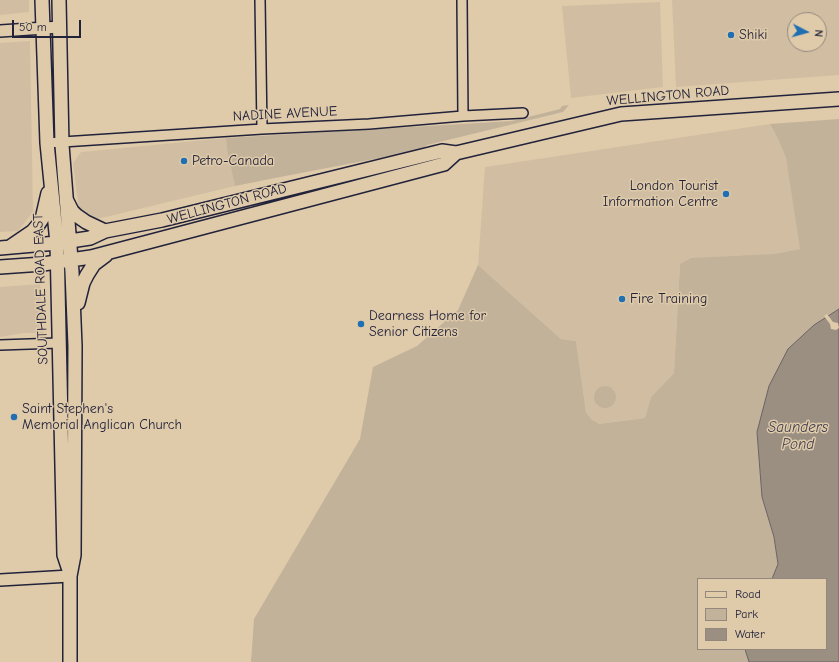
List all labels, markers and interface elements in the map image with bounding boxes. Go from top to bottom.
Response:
scale bar [14,12,83,38]
north arrow [787,12,827,52]
text: 50 m [19,20,47,34]
place label: Shiki [739,27,767,43]
text: N [812,29,825,37]
marker: Shiki [726,30,736,40]
street label: WELLINGTON ROAD [606,82,730,110]
street label: NADINE AVENUE [232,103,338,125]
place label: Petro-Canada [192,153,274,169]
marker: Petro-Canada [179,156,189,166]
place label: London Tourist Information Centre [603,178,718,210]
street label: WELLINGTON ROAD [165,180,289,228]
marker: London Tourist Information Centre [721,189,731,199]
street label: SOUTHDALE ROAD EAST [30,213,52,365]
place label: Fire Training [630,291,707,307]
marker: Fire Training [617,294,627,304]
place label: Dearness Home for Senior Citizens [369,308,486,340]
marker: Dearness Home for Senior Citizens [356,319,366,329]
place label: Saint Stephen's Memorial Anglican Church [22,401,182,434]
marker: Saint Stephen's Memorial Anglican Church [9,412,19,422]
water label: Saunders Pond [768,419,828,454]
legend [697,578,827,650]
text: Road [735,587,761,601]
text: Park [735,607,758,621]
text: Water [735,627,765,641]

